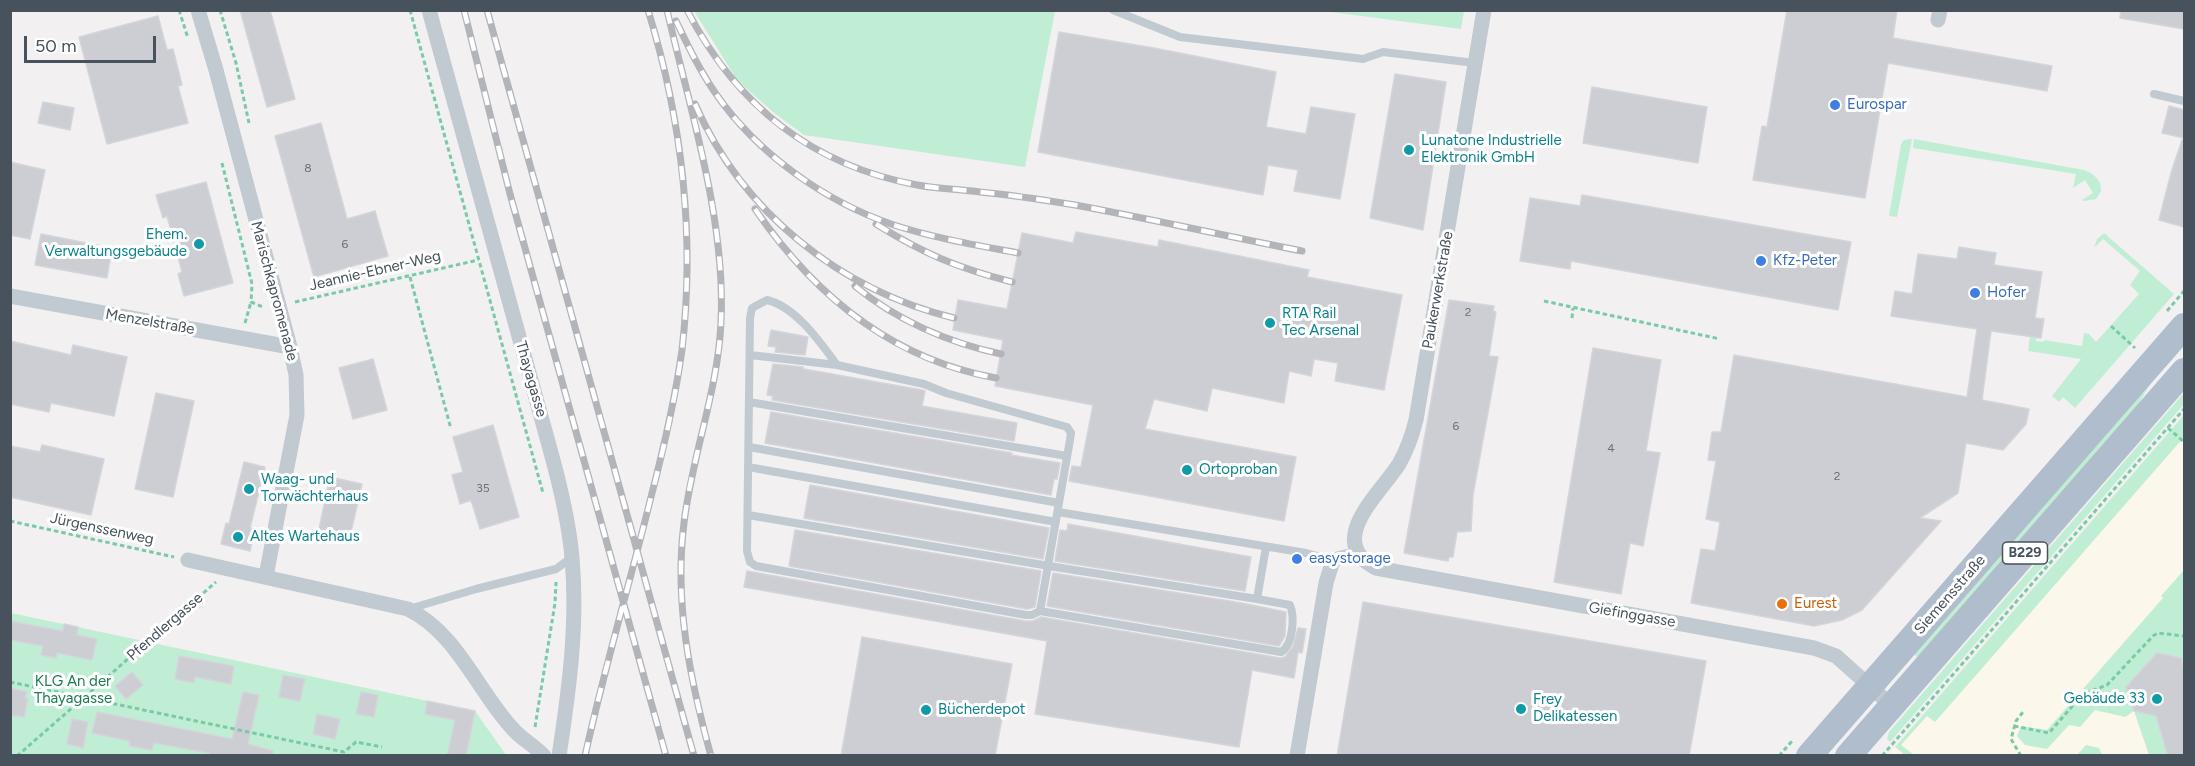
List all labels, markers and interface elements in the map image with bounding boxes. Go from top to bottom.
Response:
scale bar [27,24,159,62]
text: 50 m [35,35,77,57]
place label: Eurospar [1847,96,1907,114]
marker: Eurospar [1828,98,1842,112]
place label: Lunatone Industrielle Elektronik GmbH [1421,132,1562,167]
marker: Lunatone Industrielle Elektronik GmbH [1402,143,1416,157]
house number: 8 [304,161,312,175]
street label: Marischkapromenade [247,219,301,363]
place label: Ehem. Verwaltungsgebäude [44,226,187,261]
street label: Paukerwerkstraße [1419,230,1457,350]
marker: Ehem. Verwaltungsgebäude [192,237,206,251]
house number: 6 [342,237,348,251]
street label: Jeannie-Ebner-Weg [307,247,443,295]
place label: Kfz-Peter [1773,252,1837,270]
marker: Kfz-Peter [1754,254,1768,268]
place label: Hofer [1987,284,2026,302]
marker: Hofer [1968,286,1982,300]
street label: Menzelstraße [104,305,196,339]
place label: RTA Rail Tec Arsenal [1282,305,1359,340]
house number: 2 [1465,305,1471,319]
marker: RTA Rail Tec Arsenal [1263,316,1277,330]
street label: Thayagasse [512,339,550,419]
house number: 6 [1453,419,1459,433]
house number: 4 [1607,441,1615,455]
place label: Ortoproban [1199,461,1277,479]
marker: Ortoproban [1180,463,1194,477]
house number: 2 [1834,469,1840,483]
place label: Waag- und Torwächterhaus [261,471,368,506]
house number: 35 [476,481,490,495]
marker: Waag- und Torwächterhaus [242,482,256,496]
street label: Jürgenssenweg [49,509,155,549]
place label: Altes Wartehaus [250,528,360,546]
marker: Altes Wartehaus [231,530,245,544]
road number: B229 [2002,542,2048,564]
place label: easystorage [1309,550,1391,568]
marker: easystorage [1290,552,1304,566]
street label: Siemensstraße [1911,552,1989,638]
street label: Pfendlergasse [123,589,207,665]
place label: Eurest [1794,595,1837,613]
marker: Eurest [1775,597,1789,611]
street label: Giefinggasse [1587,599,1677,631]
park label: KLG An der Thayagasse [34,673,112,708]
place label: Gebäude 33 [2064,690,2145,708]
place label: Frey Delikatessen [1533,691,1617,726]
marker: Gebäude 33 [2150,692,2164,706]
place label: Bücherdepot [938,701,1025,719]
marker: Frey Delikatessen [1514,702,1528,716]
marker: Bücherdepot [919,703,933,717]

